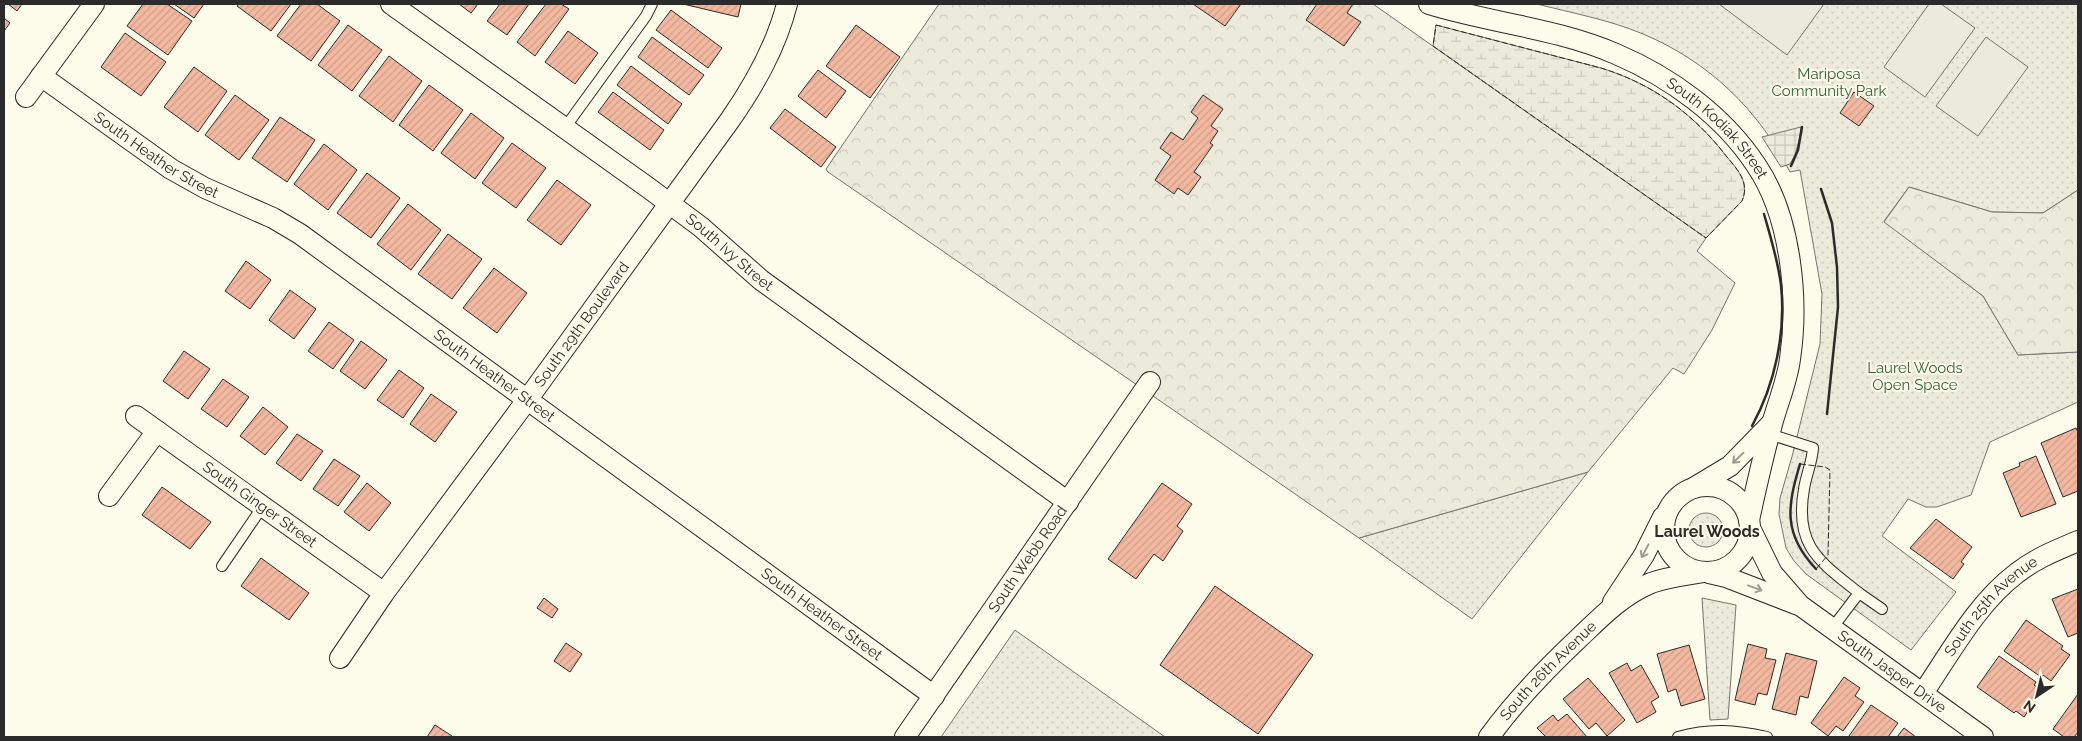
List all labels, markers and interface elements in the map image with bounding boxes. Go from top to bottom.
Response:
park label: Mariposa Community Park [1772,65,1887,100]
street label: South Kodiak Street [1663,74,1771,182]
street label: South Heather Street [90,108,221,202]
street label: South Ivy Street [682,210,777,295]
street label: South 29th Boulevard [531,259,633,390]
street label: South Heather Street [430,326,558,426]
park label: Laurel Woods Open Space [1867,359,1963,394]
one-way arrow [1732,452,1744,464]
street label: South Ginger Street [199,458,320,551]
street label: South Webb Road [985,502,1071,616]
district label: Laurel Woods [1654,522,1760,541]
one-way arrow [1640,544,1650,559]
street label: South 25th Avenue [1941,552,2041,660]
street label: South Heather Street [758,564,886,664]
one-way arrow [1747,584,1763,593]
street label: South 26th Avenue [1496,617,1600,724]
street label: South Jasper Drive [1834,626,1950,717]
north arrow [2012,671,2062,721]
text: N [2021,697,2039,716]

